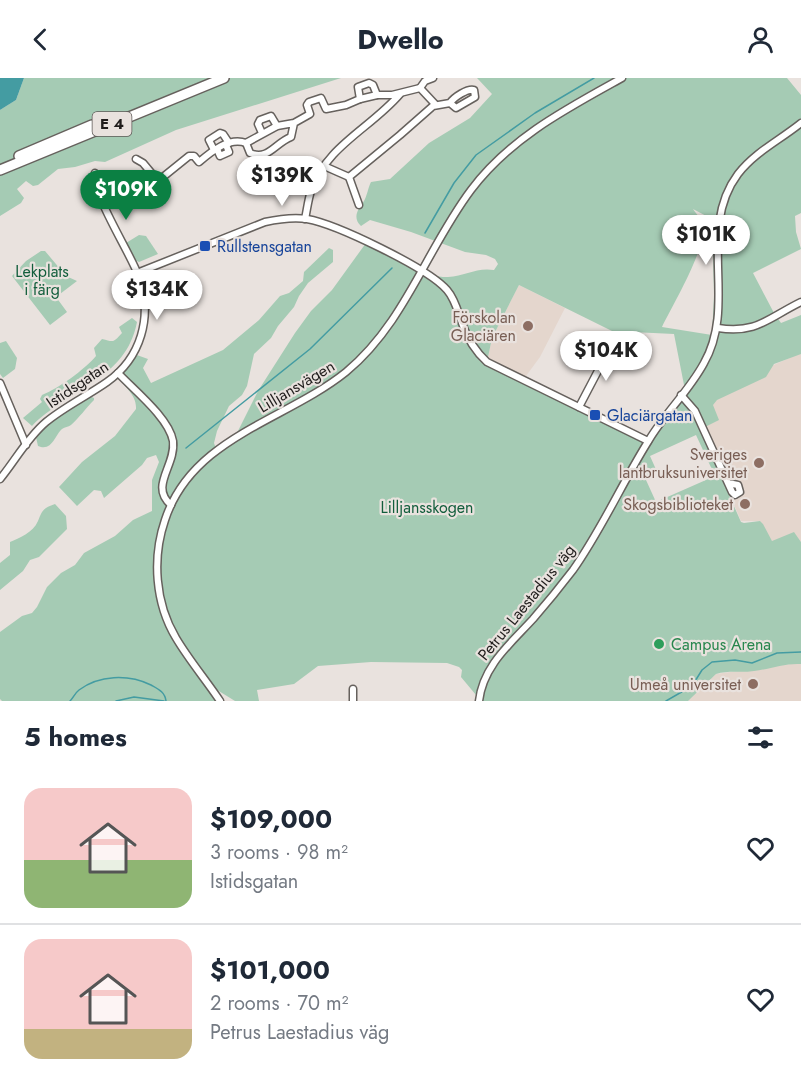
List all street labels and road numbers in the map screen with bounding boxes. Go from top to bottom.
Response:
road number: E 4 [92,112,132,136]
street label: Lilljansvägen [254,354,339,418]
street label: Istidsgatan [42,355,113,414]
street label: Petrus Laestadius väg [472,539,580,665]

